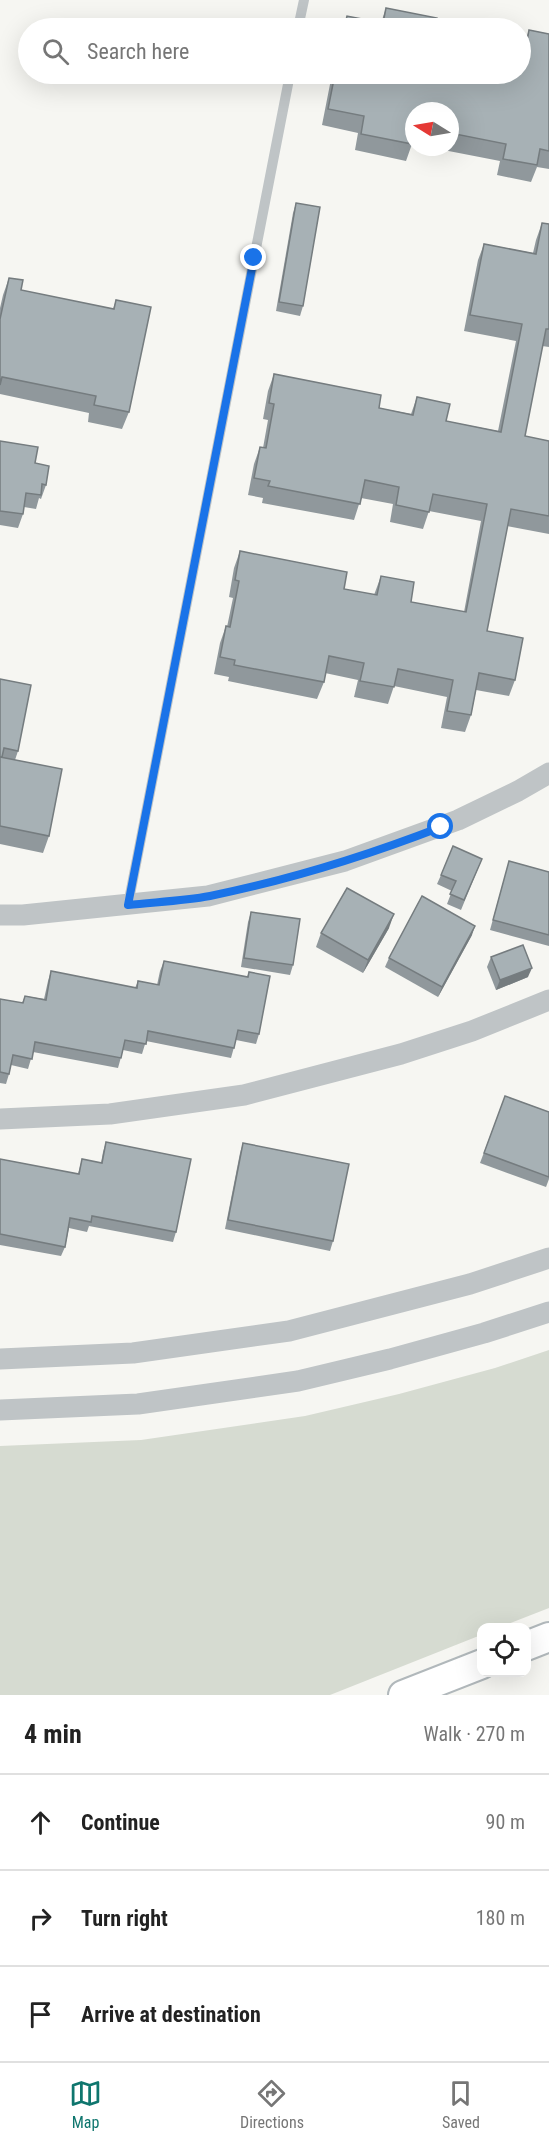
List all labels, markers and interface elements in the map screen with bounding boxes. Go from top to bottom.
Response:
search box [18,18,531,84]
icon: search [39,35,72,68]
text: Search here [87,39,189,64]
north arrow [405,102,459,156]
route end [240,244,266,270]
route start [427,813,453,839]
map controls [477,1623,531,1677]
button: locate [477,1623,531,1677]
text: 4 min [24,1719,82,1749]
text: Walk · 270 m [424,1722,525,1746]
icon: ahead [24,1806,57,1839]
text: Continue [81,1810,160,1835]
text: 90 m [486,1810,525,1834]
icon: right [24,1902,57,1935]
text: Turn right [81,1906,168,1931]
text: 180 m [476,1906,525,1930]
icon: arrive [24,1998,57,2031]
text: Arrive at destination [81,2002,261,2027]
tab: Map [69,2077,102,2132]
tab: Directions [240,2077,304,2132]
tab: Saved [442,2077,480,2132]

